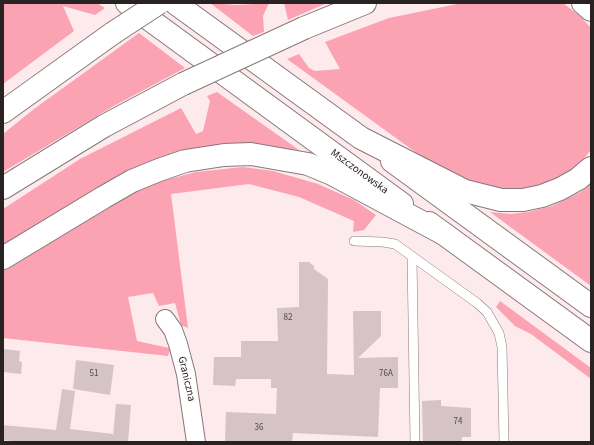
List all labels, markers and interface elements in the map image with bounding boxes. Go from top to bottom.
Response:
street label: Mszczonowska [328,147,390,197]
house number: 82 [284,313,292,323]
street label: Graniczna [174,355,198,403]
house number: 51 [90,369,98,379]
house number: 76A [379,369,393,379]
house number: 74 [454,417,462,427]
house number: 36 [255,423,263,433]

